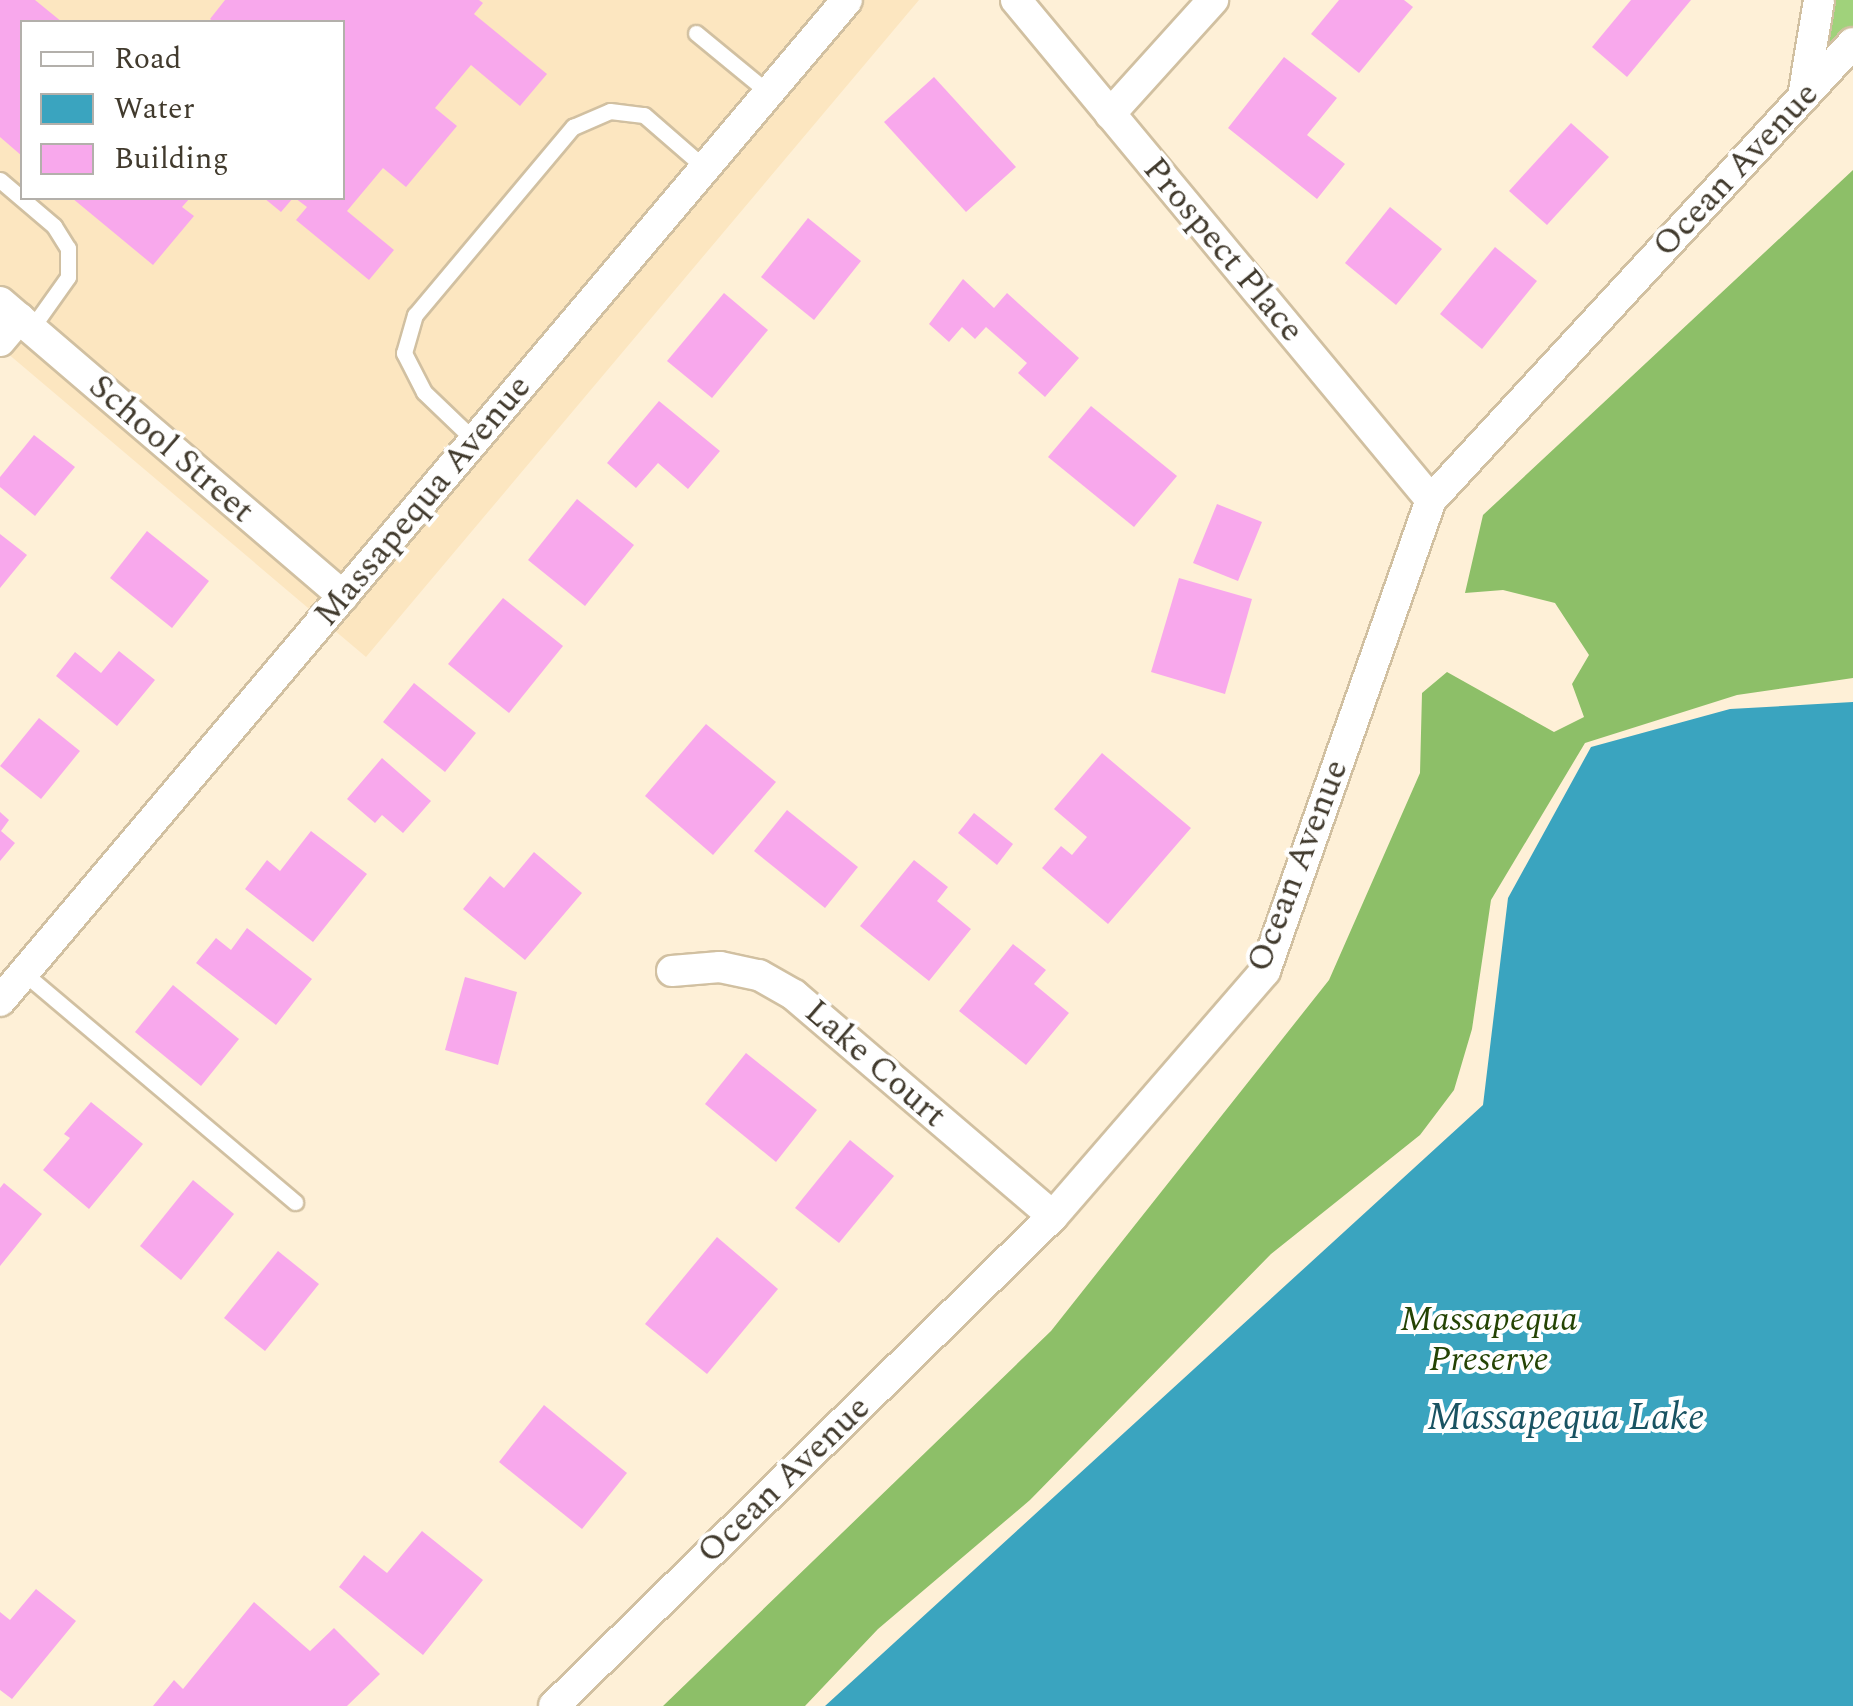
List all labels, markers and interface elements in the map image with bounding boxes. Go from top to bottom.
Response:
legend [20,20,345,200]
text: Road [114,36,182,82]
street label: Ocean Avenue [1644,74,1828,266]
text: Water [114,86,195,132]
text: Building [114,136,229,182]
street label: Prospect Place [1134,149,1312,351]
street label: School Street [80,366,262,532]
street label: Massapequa Avenue [306,367,540,635]
street label: Ocean Avenue [1238,754,1358,978]
street label: Lake Court [796,991,954,1137]
park label: Massapequa Preserve [1400,1299,1578,1381]
street label: Ocean Avenue [689,1387,879,1573]
water label: Massapequa Lake [1427,1396,1705,1442]

